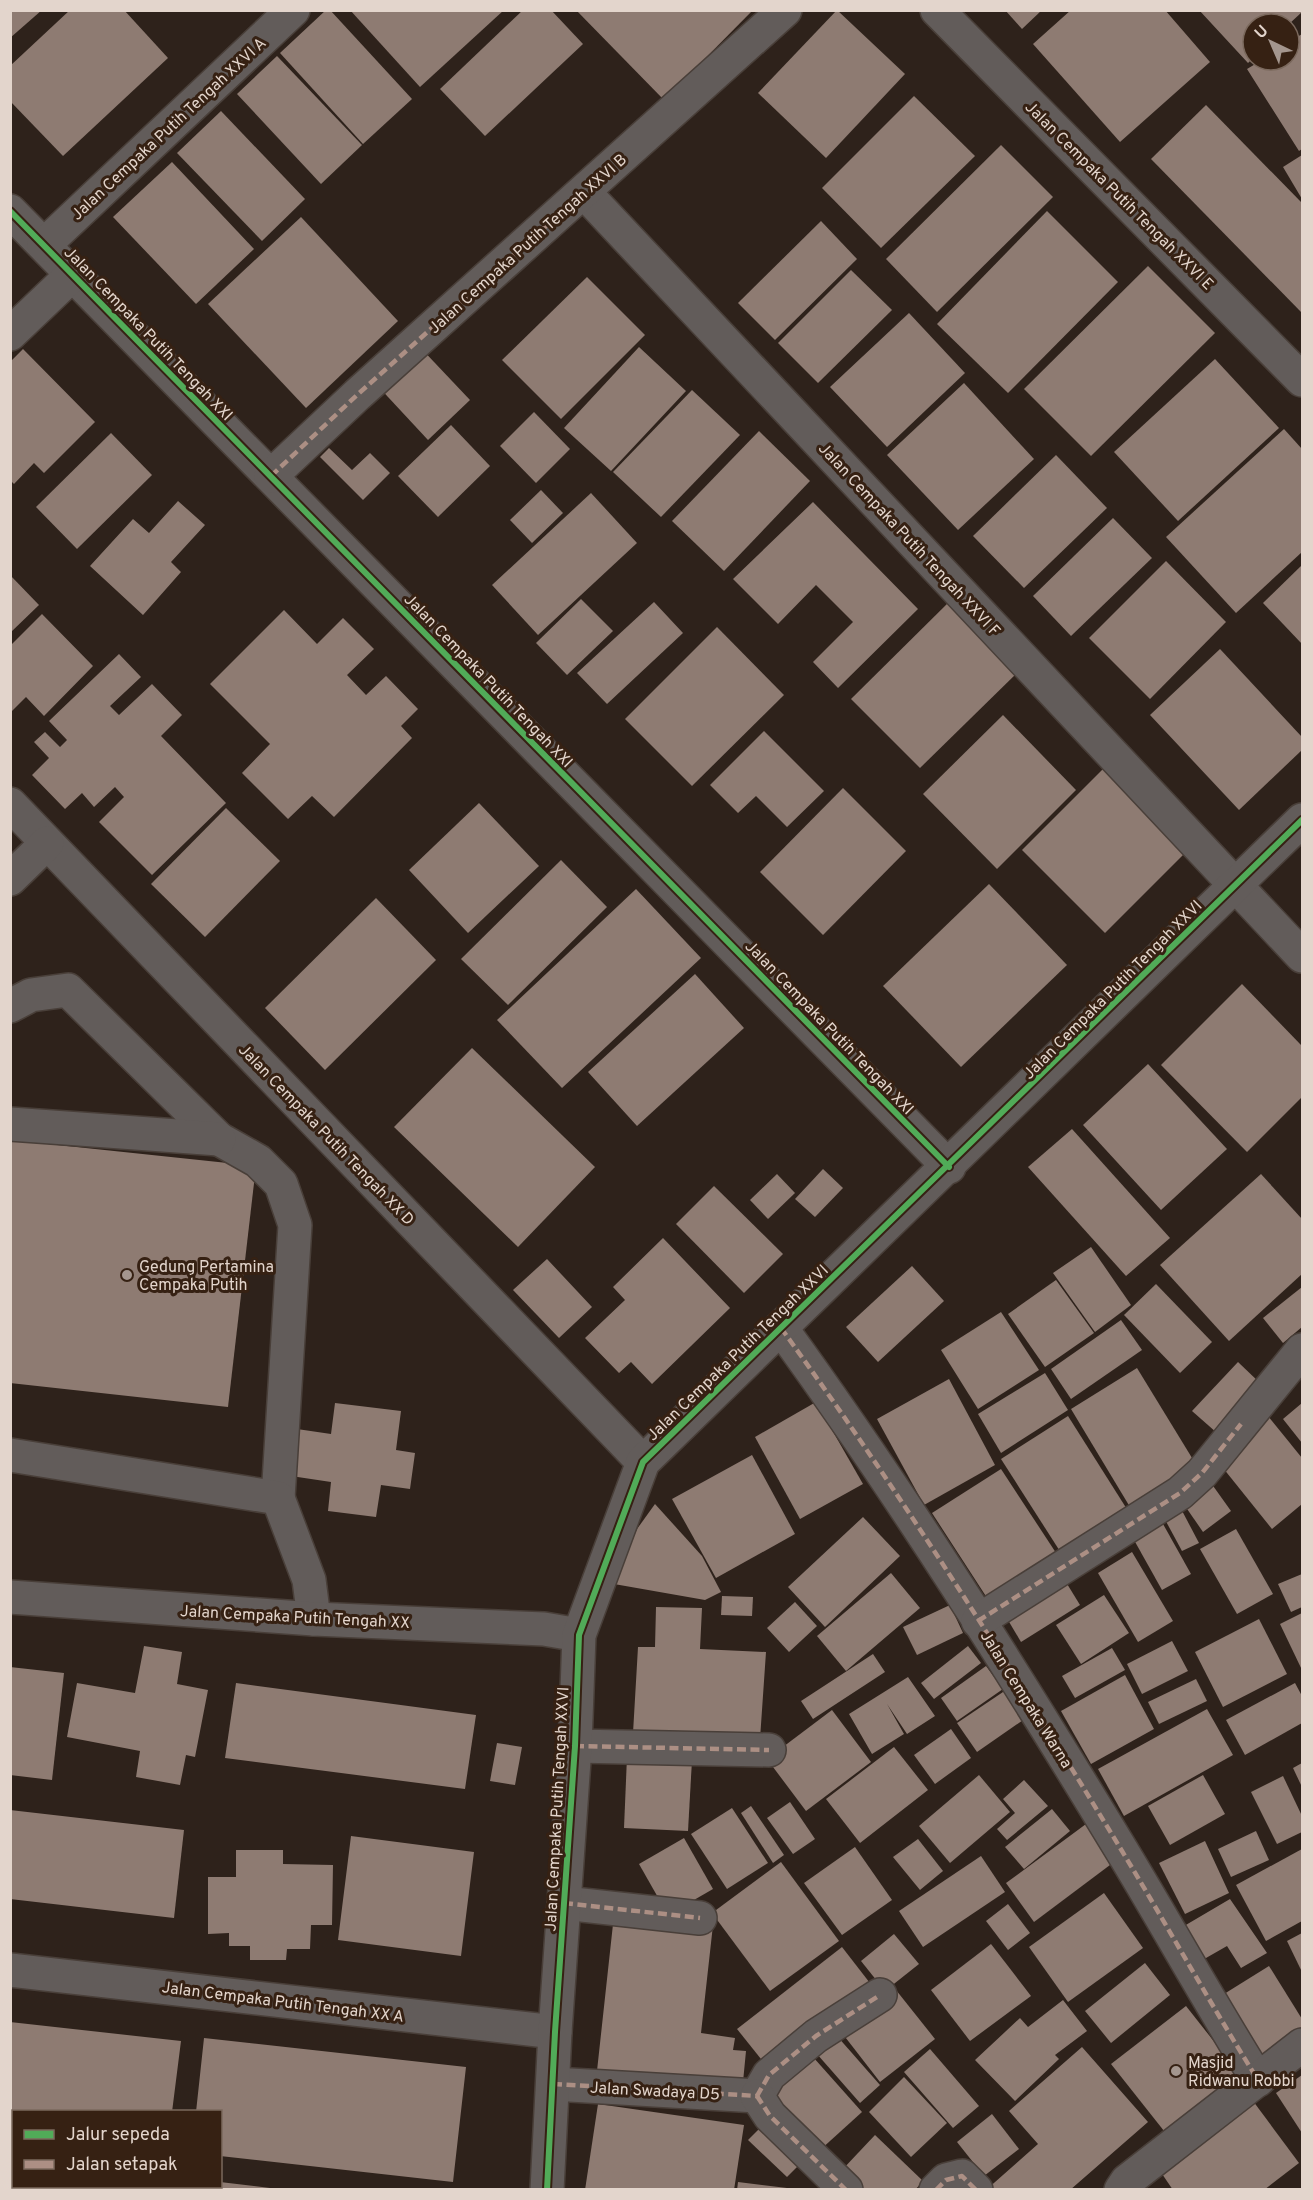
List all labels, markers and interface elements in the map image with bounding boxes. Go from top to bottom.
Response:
north arrow [1241,12,1301,72]
text: U [1251,21,1273,44]
street label: Jalan Cempaka Putih Tengah XXVI A [68,34,271,225]
street label: Jalan Cempaka Putih Tengah XXVI E [1020,98,1217,295]
street label: Jalan Cempaka Putih Tengah XXVI B [425,150,631,339]
street label: Jalan Cempaka Putih Tengah XXI [59,243,236,426]
street label: Jalan Cempaka Putih Tengah XXVI F [813,439,1004,642]
street label: Jalan Cempaka Putih Tengah XXI [399,590,576,773]
street label: Jalan Cempaka Putih Tengah XXVI [1020,897,1207,1084]
street label: Jalan Cempaka Putih Tengah XXI [740,937,917,1120]
street label: Jalan Cempaka Putih Tengah XX D [233,1040,418,1230]
place label: Gedung Pertamina Cempaka Putih [139,1258,274,1296]
street label: Jalan Cempaka Putih Tengah XXVI [643,1261,834,1446]
marker: Gedung Pertamina Cempaka Putih [120,1268,134,1282]
street label: Jalan Cempaka Putih Tengah XX [180,1602,410,1634]
street label: Jalan Cempaka Warna [975,1627,1076,1773]
street label: Jalan Cempaka Putih Tengah XXVI [542,1686,574,1932]
street label: Jalan Cempaka Putih Tengah XX A [160,1978,405,2028]
place label: Masjid Ridwanu Robbi [1188,2054,1295,2092]
marker: Masjid Ridwanu Robbi [1169,2064,1183,2078]
street label: Jalan Swadaya D5 [589,2079,720,2105]
legend [12,2110,222,2188]
text: Jalur sepeda [66,2124,170,2147]
text: Jalan setapak [66,2154,178,2177]

